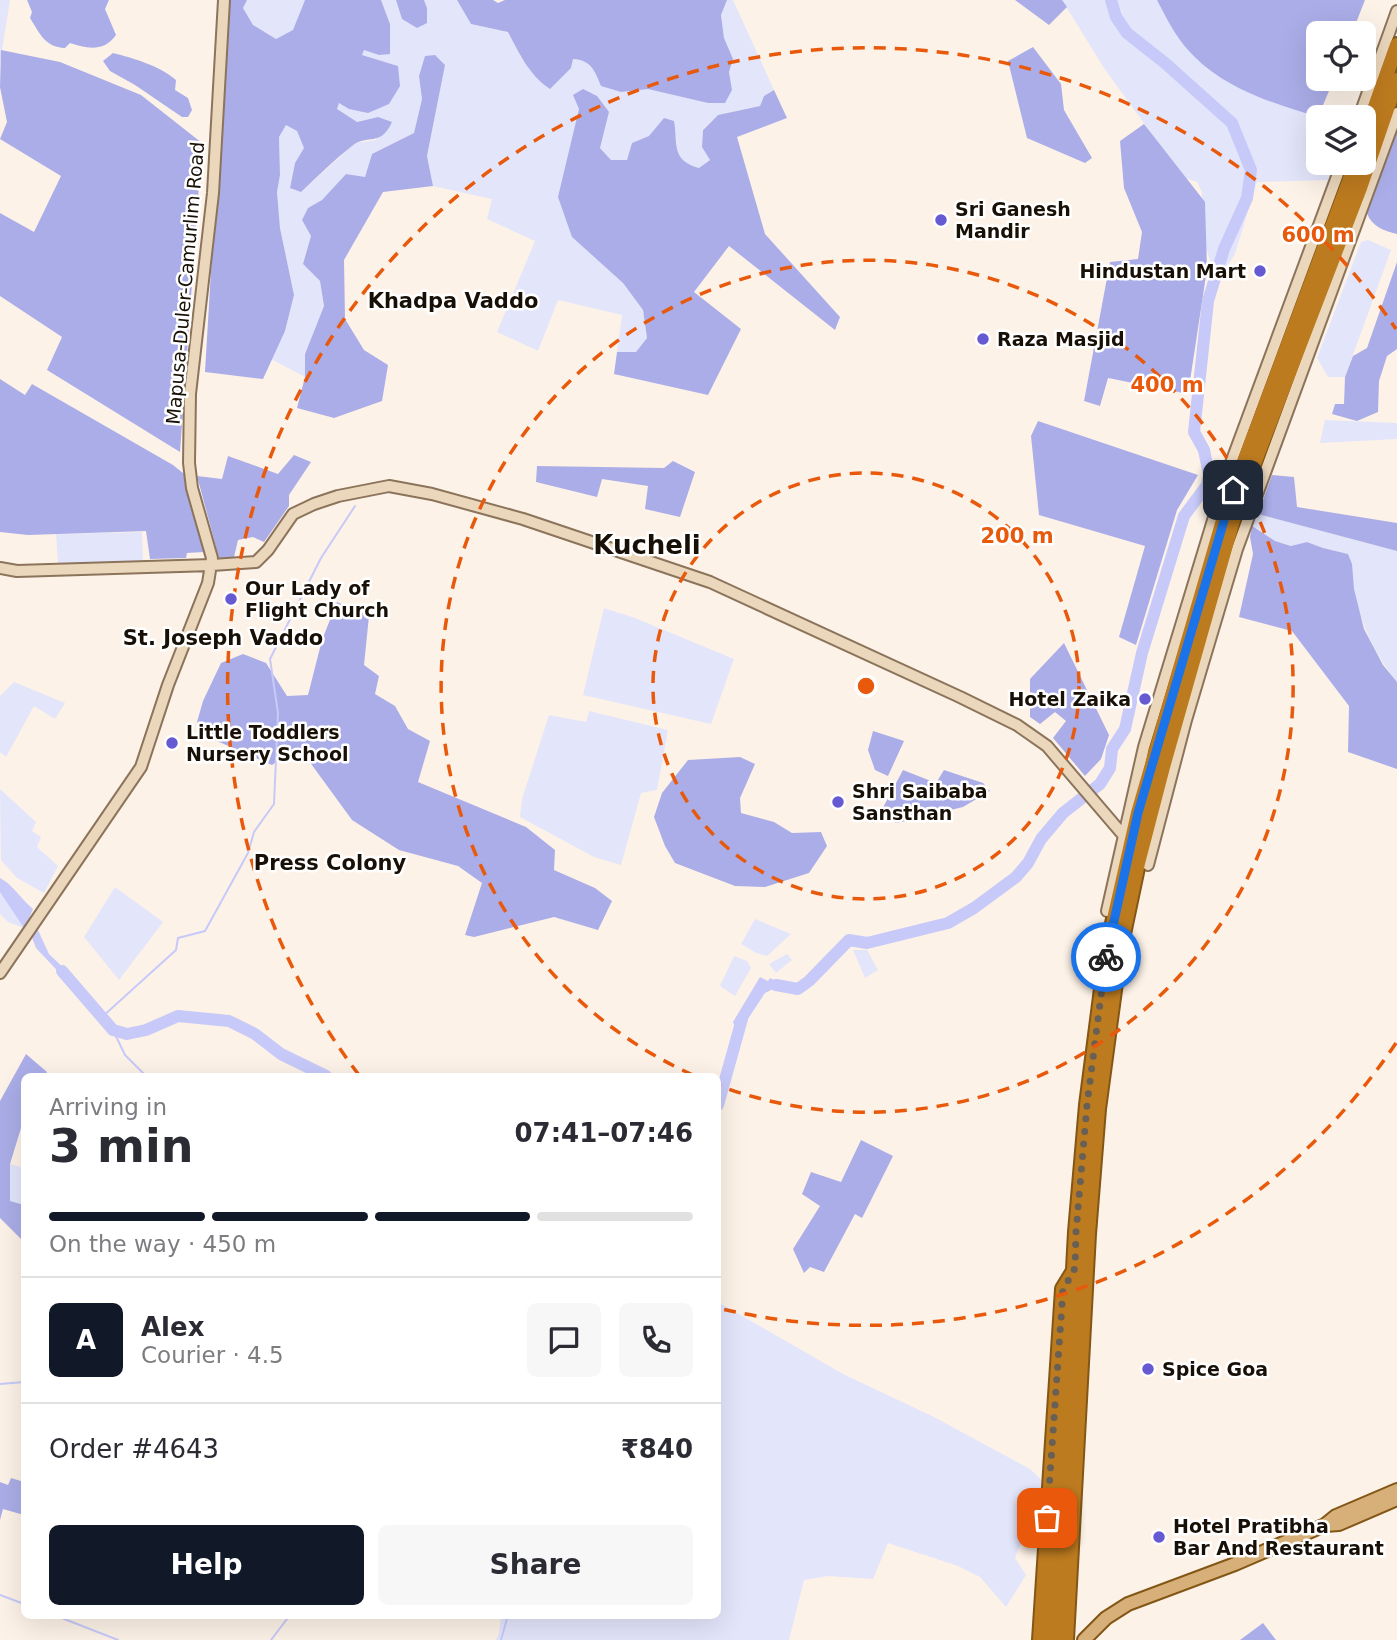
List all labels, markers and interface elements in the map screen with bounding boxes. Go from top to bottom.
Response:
map controls [1306,21,1376,175]
button: locate [1306,21,1376,91]
button: layers [1306,105,1376,175]
street label: Mapusa-Duler-Camurlim Road [162,141,208,425]
place label: Sri Ganesh Mandir [955,198,1071,242]
marker: Sri Ganesh Mandir [933,212,949,228]
text: 600 m [1281,223,1355,247]
place label: Hindustan Mart [1079,260,1246,282]
marker: Hindustan Mart [1252,263,1268,279]
district label: Khadpa Vaddo [368,289,538,313]
place label: Raza Masjid [997,328,1125,350]
marker: Raza Masjid [975,331,991,347]
text: 400 m [1130,373,1204,397]
pin [1203,460,1263,520]
icon: home [1214,471,1252,509]
text: 200 m [980,524,1054,548]
district label: Kucheli [593,530,701,560]
place label: Our Lady of Flight Church [245,577,389,621]
marker: Our Lady of Flight Church [223,591,239,607]
district label: St. Joseph Vaddo [123,626,323,650]
centre of rings [854,674,878,698]
place label: Hotel Zaika [1008,688,1131,710]
marker: Hotel Zaika [1137,691,1153,707]
place label: Little Toddlers Nursery School [186,721,348,765]
marker: Little Toddlers Nursery School [164,735,180,751]
place label: Shri Saibaba Sansthan [852,780,988,824]
marker: Shri Saibaba Sansthan [830,794,846,810]
district label: Press Colony [254,851,407,875]
courier [1071,922,1141,992]
icon: bike [1087,938,1125,976]
text: Arriving in [49,1094,167,1120]
text: 07:41–07:46 [514,1118,693,1148]
text: 3 min [49,1119,193,1173]
text: On the way · 450 m [49,1231,276,1257]
button: chat [527,1303,601,1377]
button: phone [619,1303,693,1377]
text: Alex [141,1312,204,1342]
text: A [76,1325,96,1355]
text: Courier · 4.5 [141,1342,284,1368]
place label: Spice Goa [1162,1358,1268,1380]
marker: Spice Goa [1140,1361,1156,1377]
text: Order #4643 [49,1434,219,1464]
text: ₹840 [621,1434,693,1464]
pin [1017,1488,1077,1548]
icon: bag [1028,1499,1066,1537]
place label: Hotel Pratibha Bar And Restaurant [1173,1515,1384,1559]
button: Help [49,1525,364,1605]
button: Share [378,1525,693,1605]
marker: Hotel Pratibha Bar And Restaurant [1151,1529,1167,1545]

